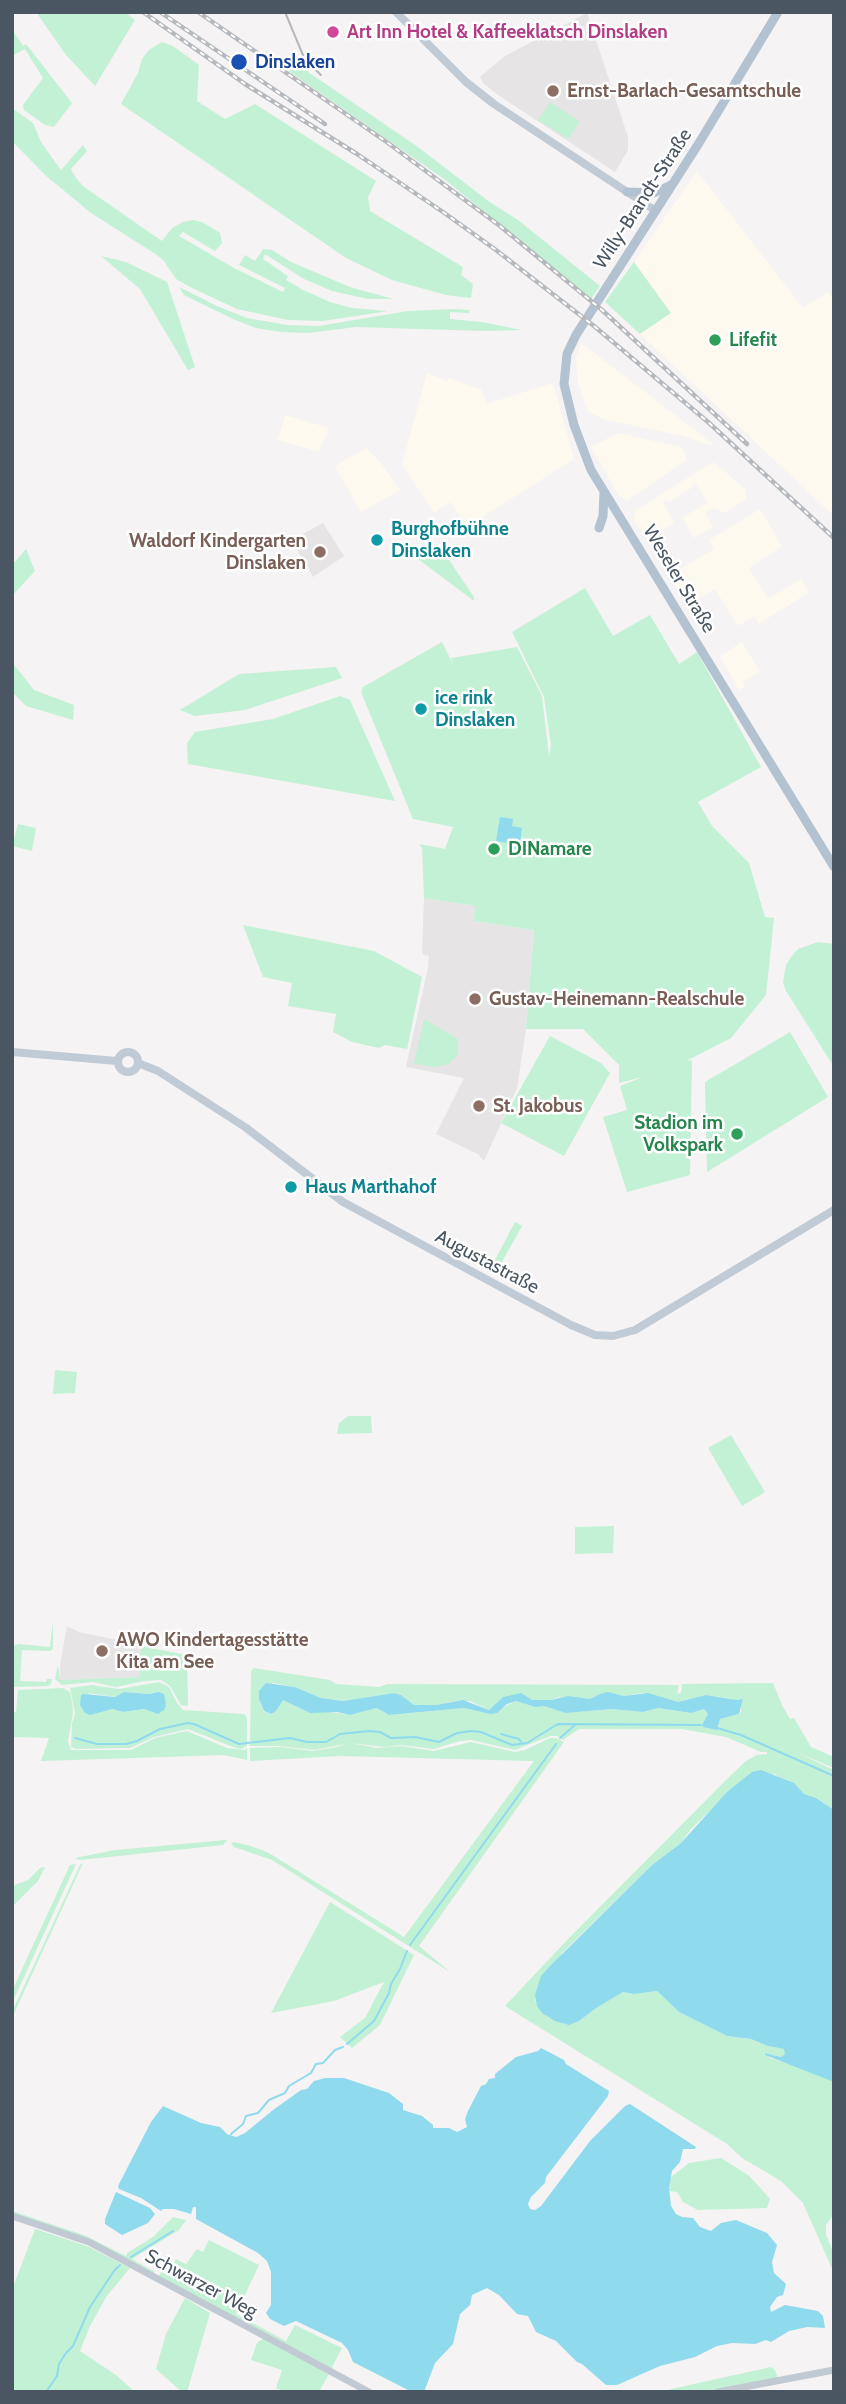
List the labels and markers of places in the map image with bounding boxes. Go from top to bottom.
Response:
place label: Art Inn Hotel & Kaffeeklatsch Dinslaken [347,21,668,43]
marker: Art Inn Hotel & Kaffeeklatsch Dinslaken [325,24,341,40]
place label: Dinslaken [255,51,335,73]
marker: Dinslaken [229,52,249,72]
place label: Ernst-Barlach-Gesamtschule [567,80,801,102]
marker: Ernst-Barlach-Gesamtschule [545,83,561,99]
place label: Lifefit [729,329,777,351]
marker: Lifefit [707,332,723,348]
place label: Burghofbühne Dinslaken [391,518,509,562]
place label: Waldorf Kindergarten Dinslaken [129,530,306,574]
marker: Burghofbühne Dinslaken [369,532,385,548]
marker: Waldorf Kindergarten Dinslaken [312,544,328,560]
place label: ice rink Dinslaken [435,687,515,731]
marker: ice rink Dinslaken [413,701,429,717]
place label: DINamare [508,838,592,860]
marker: DINamare [486,841,502,857]
place label: Gustav-Heinemann-Realschule [489,988,744,1010]
marker: Gustav-Heinemann-Realschule [467,991,483,1007]
place label: St. Jakobus [493,1095,582,1117]
marker: St. Jakobus [471,1098,487,1114]
place label: Stadion im Volkspark [634,1112,723,1156]
marker: Stadion im Volkspark [729,1126,745,1142]
place label: Haus Marthahof [305,1176,436,1198]
marker: Haus Marthahof [283,1179,299,1195]
place label: AWO Kindertagesstätte Kita am See [116,1629,308,1673]
marker: AWO Kindertagesstätte Kita am See [94,1643,110,1659]

